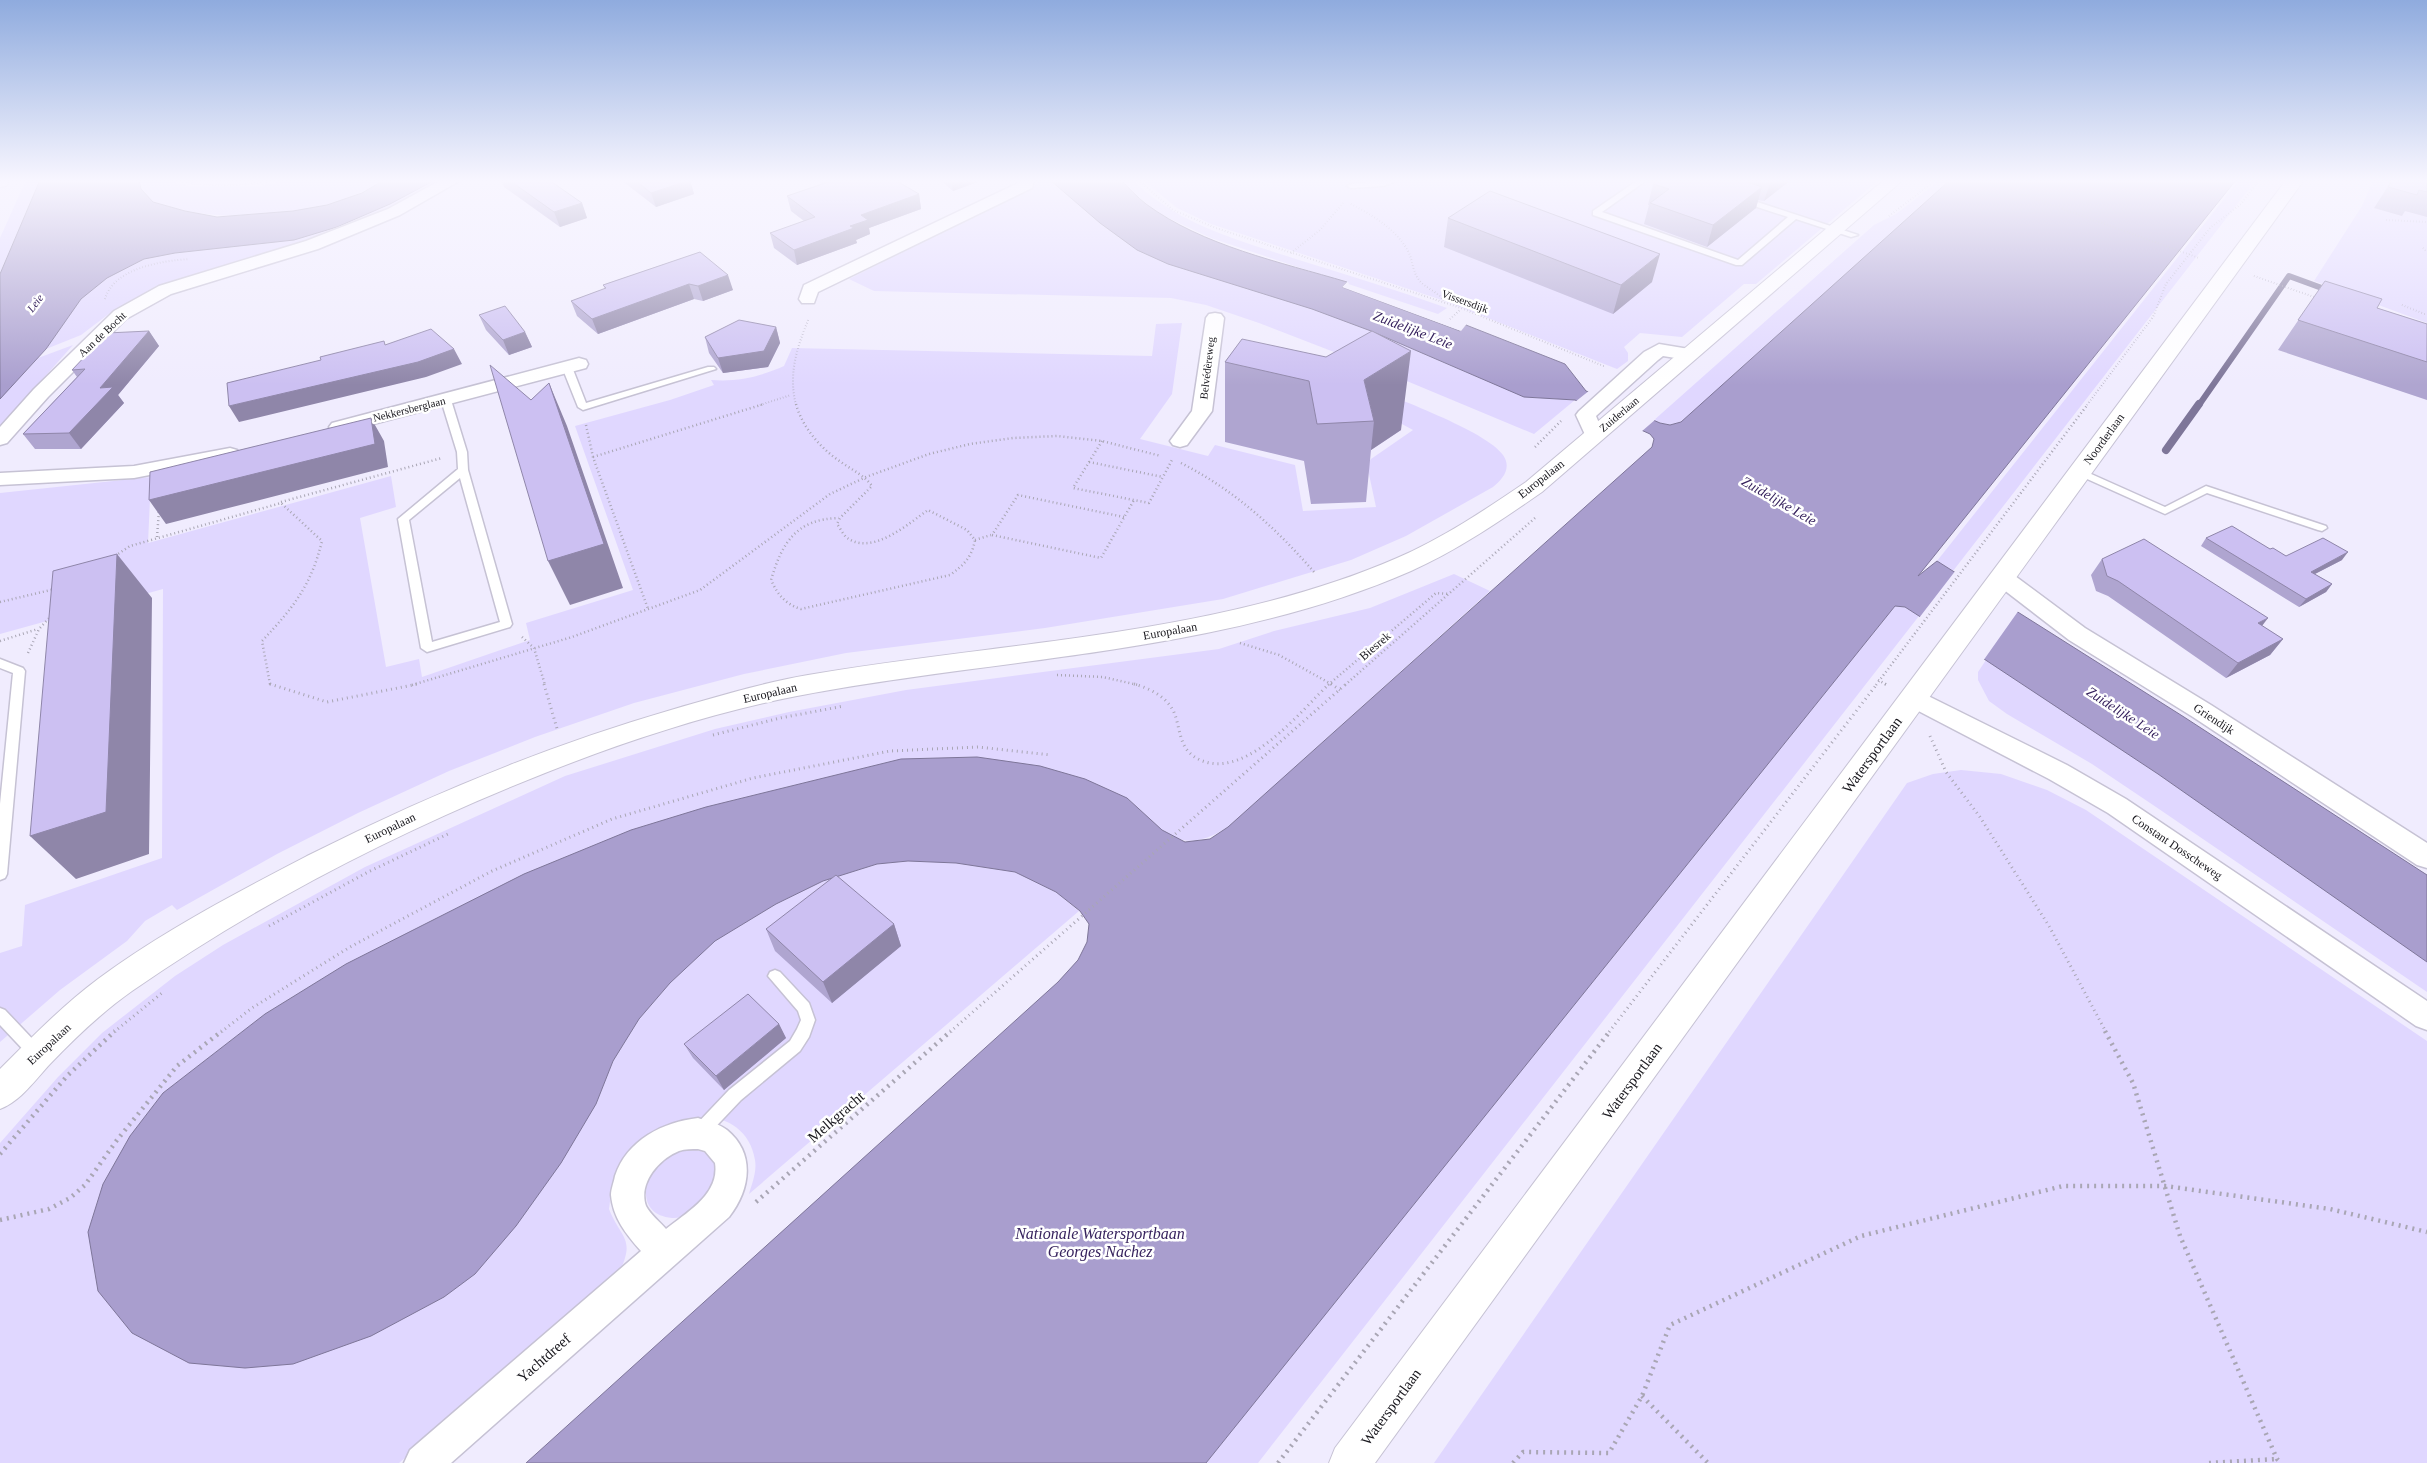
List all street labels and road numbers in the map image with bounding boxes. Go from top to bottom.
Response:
street label: Vissersdijk [1440,287,1490,315]
street label: Aan de Bocht [76,309,128,359]
street label: Belvédèreweg [1197,336,1217,400]
street label: Nekkersberglaan [371,394,447,424]
street label: Zuiderlaan [1597,394,1641,434]
street label: Noorderlaan [2081,411,2127,467]
street label: Europalaan [1515,457,1567,501]
street label: Europalaan [1142,619,1198,643]
street label: Biesrek [1357,629,1393,663]
street label: Europalaan [742,680,798,706]
street label: Griendijk [2191,701,2237,737]
street label: Watersportlaan [1839,713,1905,796]
street label: Europalaan [362,810,418,846]
street label: Constant Dosscheweg [2129,811,2225,883]
street label: Europalaan [24,1020,74,1068]
street label: Watersportlaan [1599,1039,1665,1122]
street label: Melkgracht [805,1088,868,1146]
street label: Yachtdreef [514,1331,574,1385]
street label: Watersportlaan [1358,1365,1424,1448]

